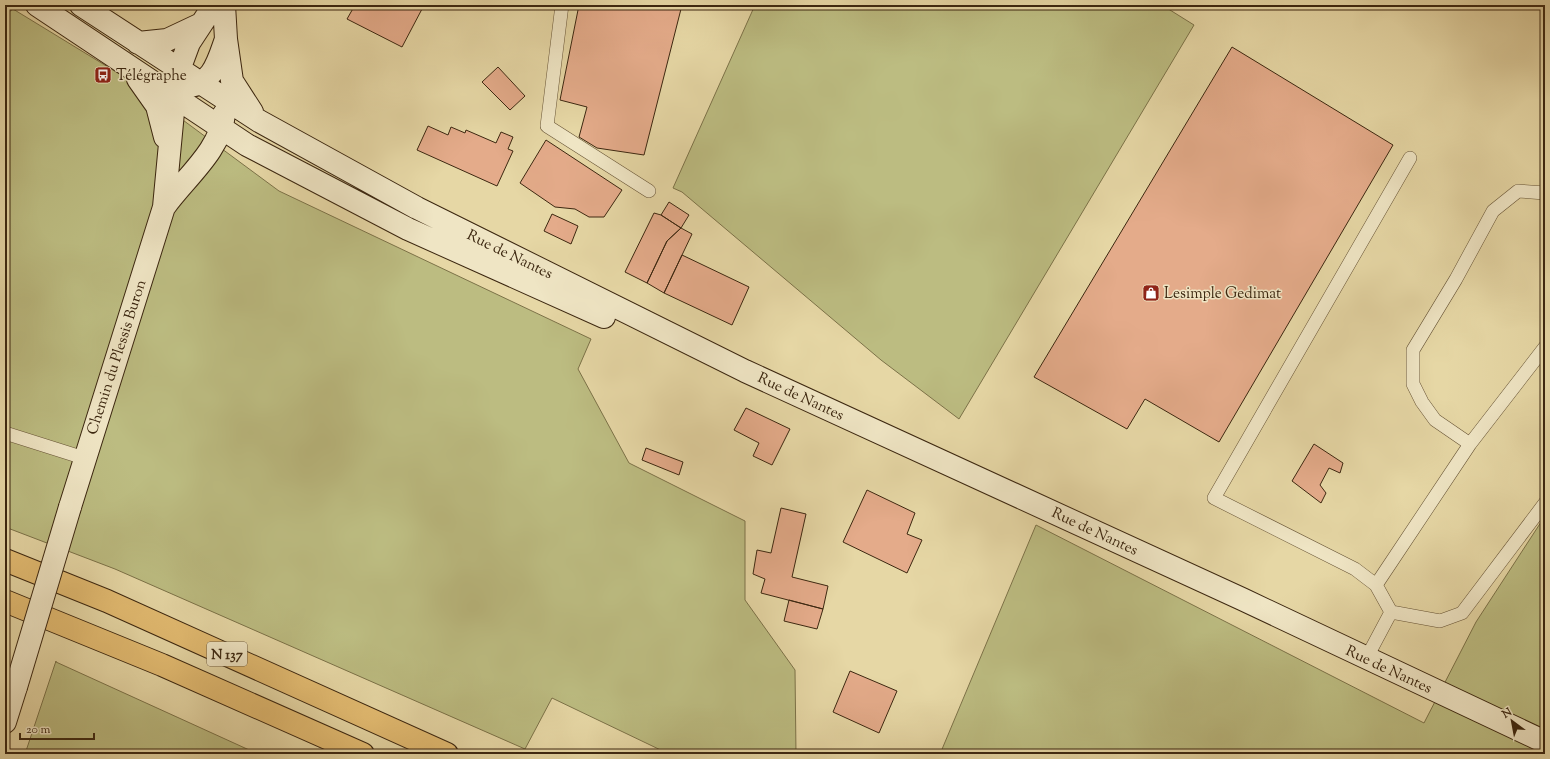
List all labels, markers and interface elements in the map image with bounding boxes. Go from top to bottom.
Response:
bus stop icon: Télégraphe [93,65,113,85]
place label: Télégraphe [116,66,187,87]
street label: Rue de Nantes [463,225,556,285]
street label: Chemin du Plessis Buron [82,277,152,438]
shop icon: Lesimple Gedimat [1141,283,1161,303]
place label: Lesimple Gedimat [1164,284,1281,305]
street label: Rue de Nantes [754,368,847,427]
street label: Rue de Nantes [1048,503,1141,562]
street label: Rue de Nantes [1342,641,1435,700]
road number: N 137 [207,642,247,666]
north arrow [1492,701,1532,741]
text: N [1498,704,1515,723]
scale bar [20,715,94,741]
text: 20 m [26,721,51,739]

